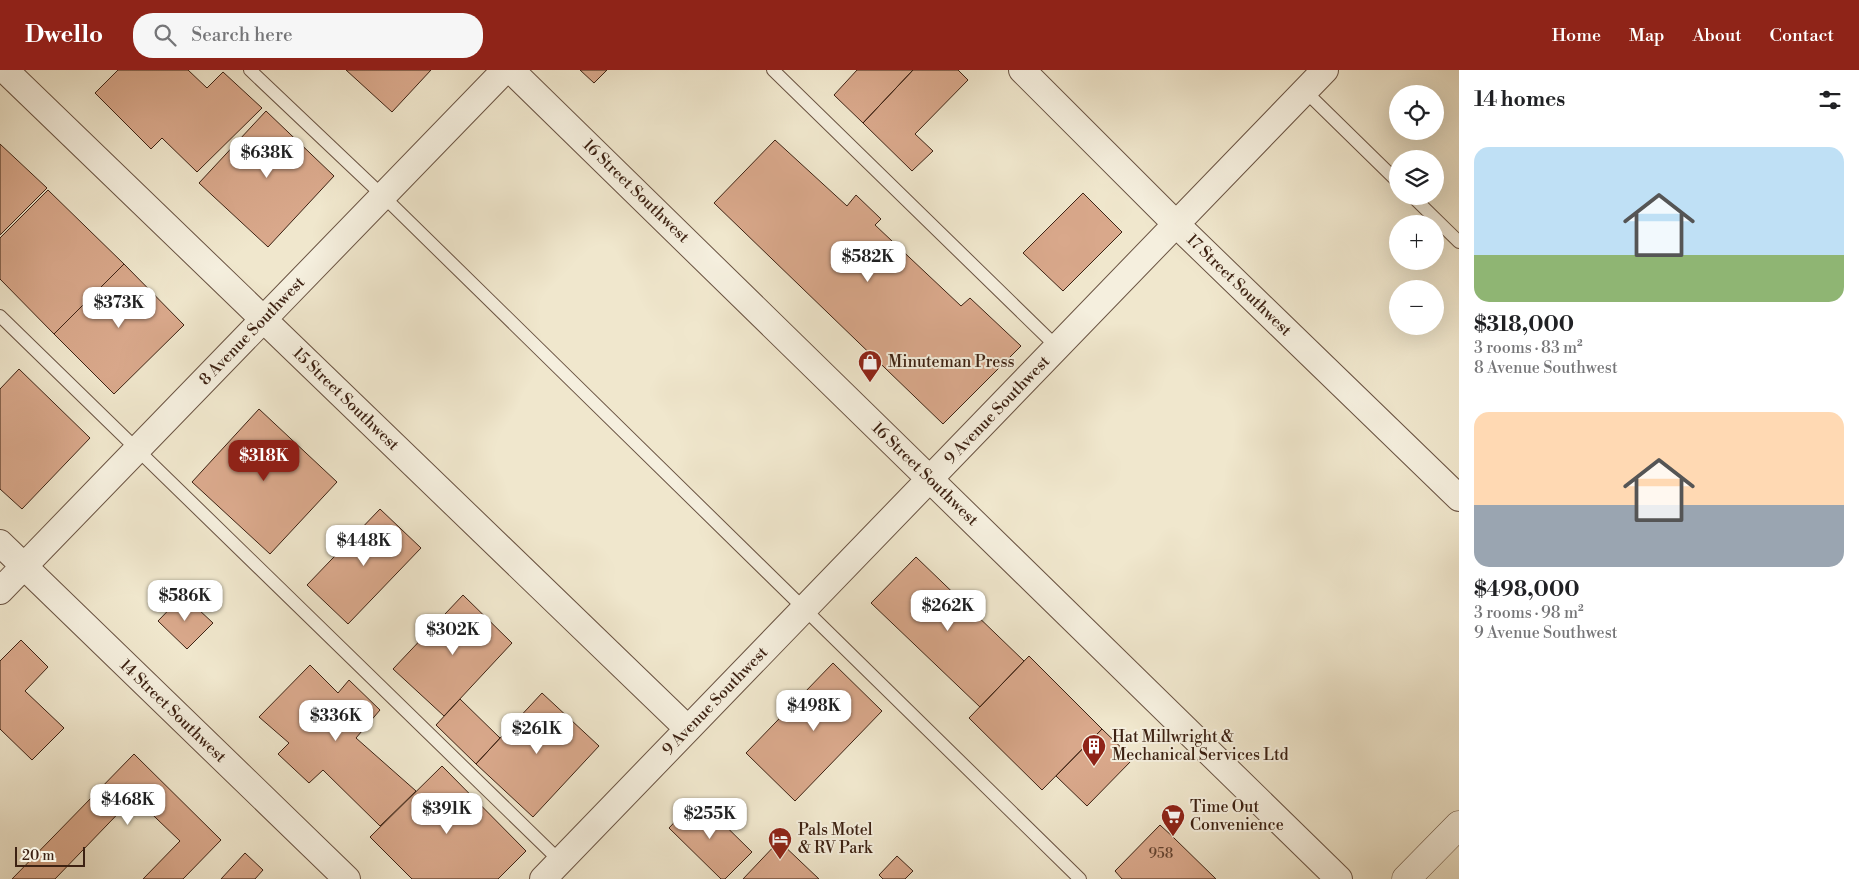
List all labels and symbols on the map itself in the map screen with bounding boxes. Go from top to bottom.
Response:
street label: 16 Street Southwest [579,135,694,247]
pin: $638K [232,136,302,179]
street label: 17 Street Southwest [1182,230,1296,341]
pin: $582K [833,240,903,283]
street label: 8 Avenue Southwest [195,272,309,390]
pin: $373K [84,286,154,329]
street label: 15 Street Southwest [289,343,404,455]
shop icon: Minuteman Press [857,349,883,383]
street label: 9 Avenue Southwest [940,351,1054,469]
place label: Minuteman Press [888,352,1014,372]
street label: 16 Street Southwest [868,418,983,530]
pin: $318K [229,440,299,482]
pin: $448K [329,524,399,567]
pin: $586K [150,580,220,622]
pin: $262K [913,590,983,632]
pin: $302K [418,614,488,656]
street label: 9 Avenue Southwest [658,642,772,760]
street label: 14 Street Southwest [116,655,231,767]
pin: $498K [779,690,849,732]
pin: $336K [301,700,371,742]
pin: $261K [502,712,572,755]
place label: Hat Millwright & Mechanical Services Ltd [1112,727,1289,765]
building icon: Hat Millwright & Mechanical Services Ltd [1081,733,1107,767]
pin: $468K [93,784,163,826]
pin: $391K [412,792,482,835]
place label: Time Out Convenience [1190,797,1284,835]
pin: $255K [675,798,745,840]
supermarket icon: Time Out Convenience [1160,803,1186,837]
place label: Pals Motel & RV Park [798,820,874,858]
hotel icon: Pals Motel & RV Park [767,826,793,860]
scale bar [15,844,85,867]
house number: 958 [1149,845,1173,863]

